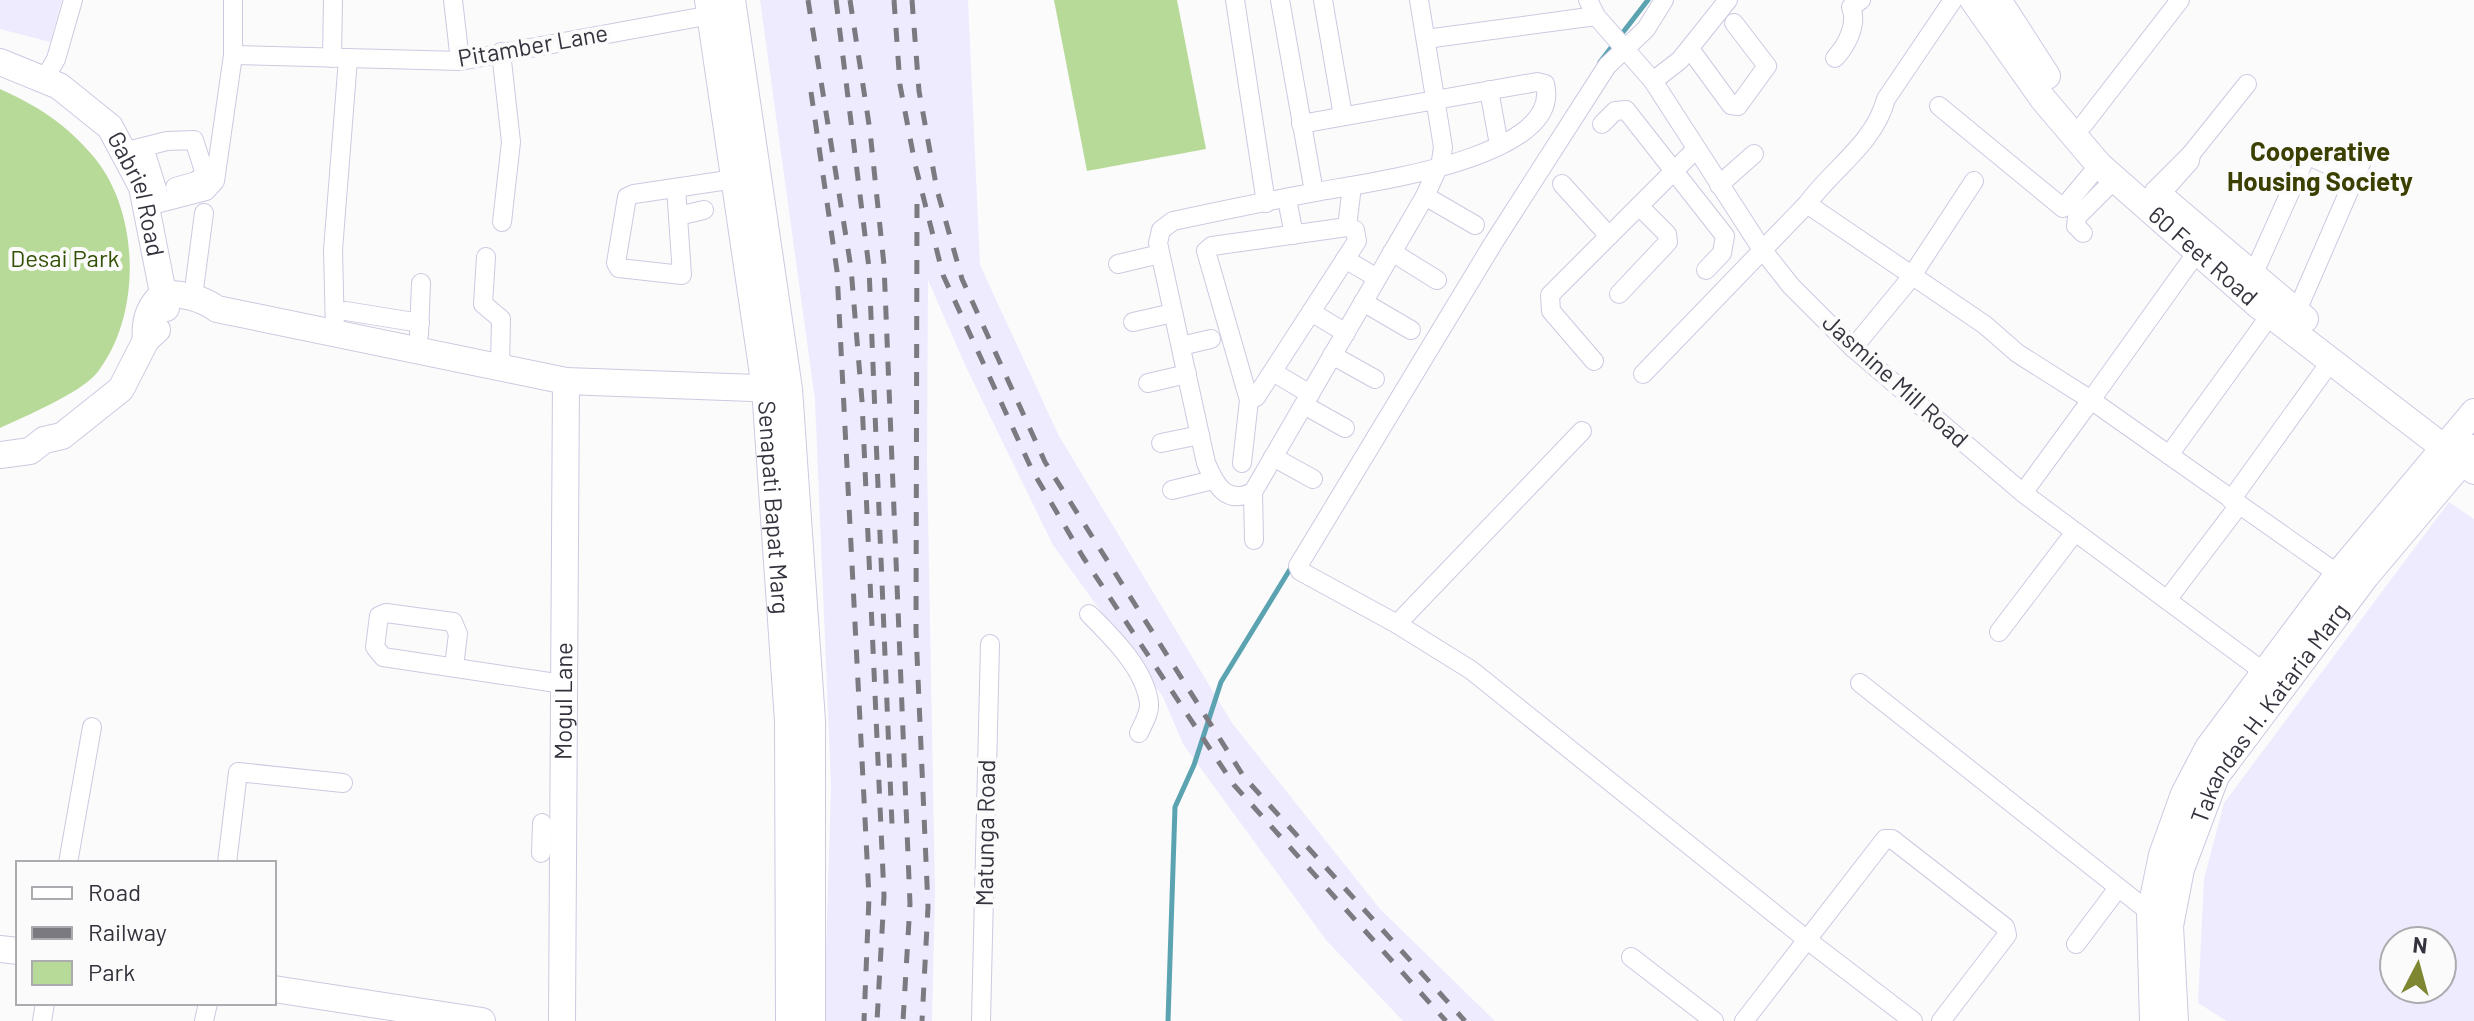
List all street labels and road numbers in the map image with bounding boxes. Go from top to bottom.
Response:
street label: Pitamber Lane [455,17,610,72]
street label: Gabriel Road [102,126,171,259]
street label: 60 Feet Road [2143,200,2264,311]
street label: Jasmine Mill Road [1817,307,1975,453]
street label: Senapati Bapat Marg [753,400,797,615]
street label: Takandas H. Kataria Marg [2184,596,2354,827]
street label: Mogul Lane [548,642,577,760]
street label: Matunga Road [969,759,1000,907]

